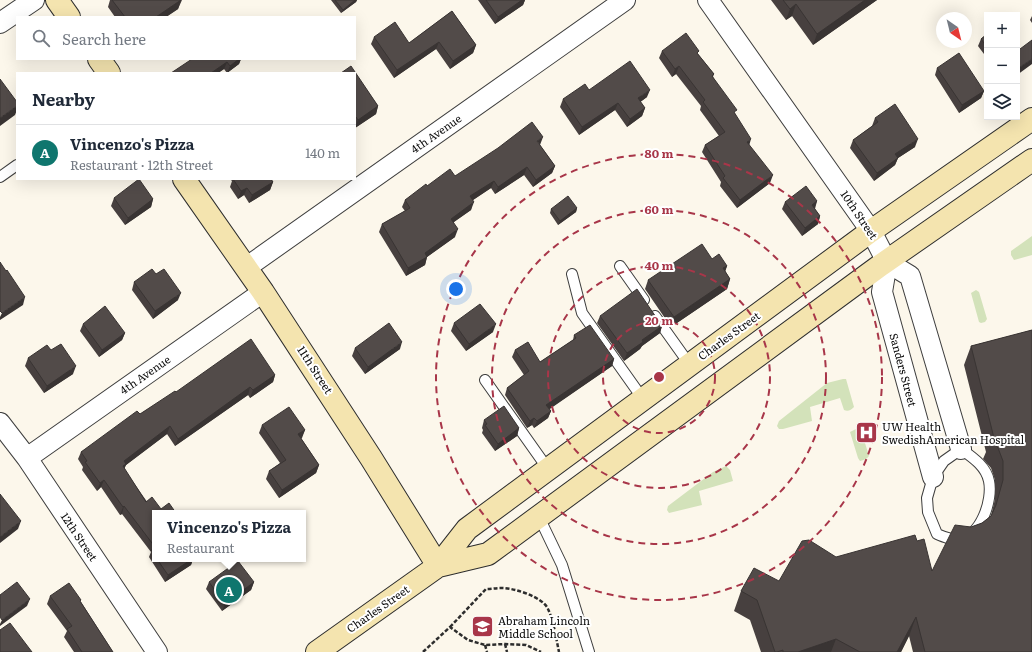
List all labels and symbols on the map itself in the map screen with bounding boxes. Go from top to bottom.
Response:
north arrow [936,12,972,48]
street label: 4th Avenue [407,110,464,157]
text: 80 m [645,144,673,162]
street label: 10th Street [837,187,882,243]
text: 60 m [645,200,673,218]
text: 40 m [645,256,674,274]
your location [446,279,466,299]
street label: Charles Street [694,307,763,363]
text: 20 m [645,311,673,329]
street label: Sanders Street [886,331,922,409]
street label: 11th Street [294,342,338,397]
street label: 4th Avenue [116,351,173,398]
centre of rings [652,370,666,384]
place label: UW Health SwedishAmerican Hospital [882,418,1025,447]
hospital icon: UW Health SwedishAmerican Hospital [854,420,880,446]
street label: 12th Street [58,509,102,564]
pin: A [216,575,242,605]
street label: Charles Street [343,580,413,636]
place label: Abraham Lincoln Middle School [498,612,590,641]
school or university icon: Abraham Lincoln Middle School [470,614,496,640]

